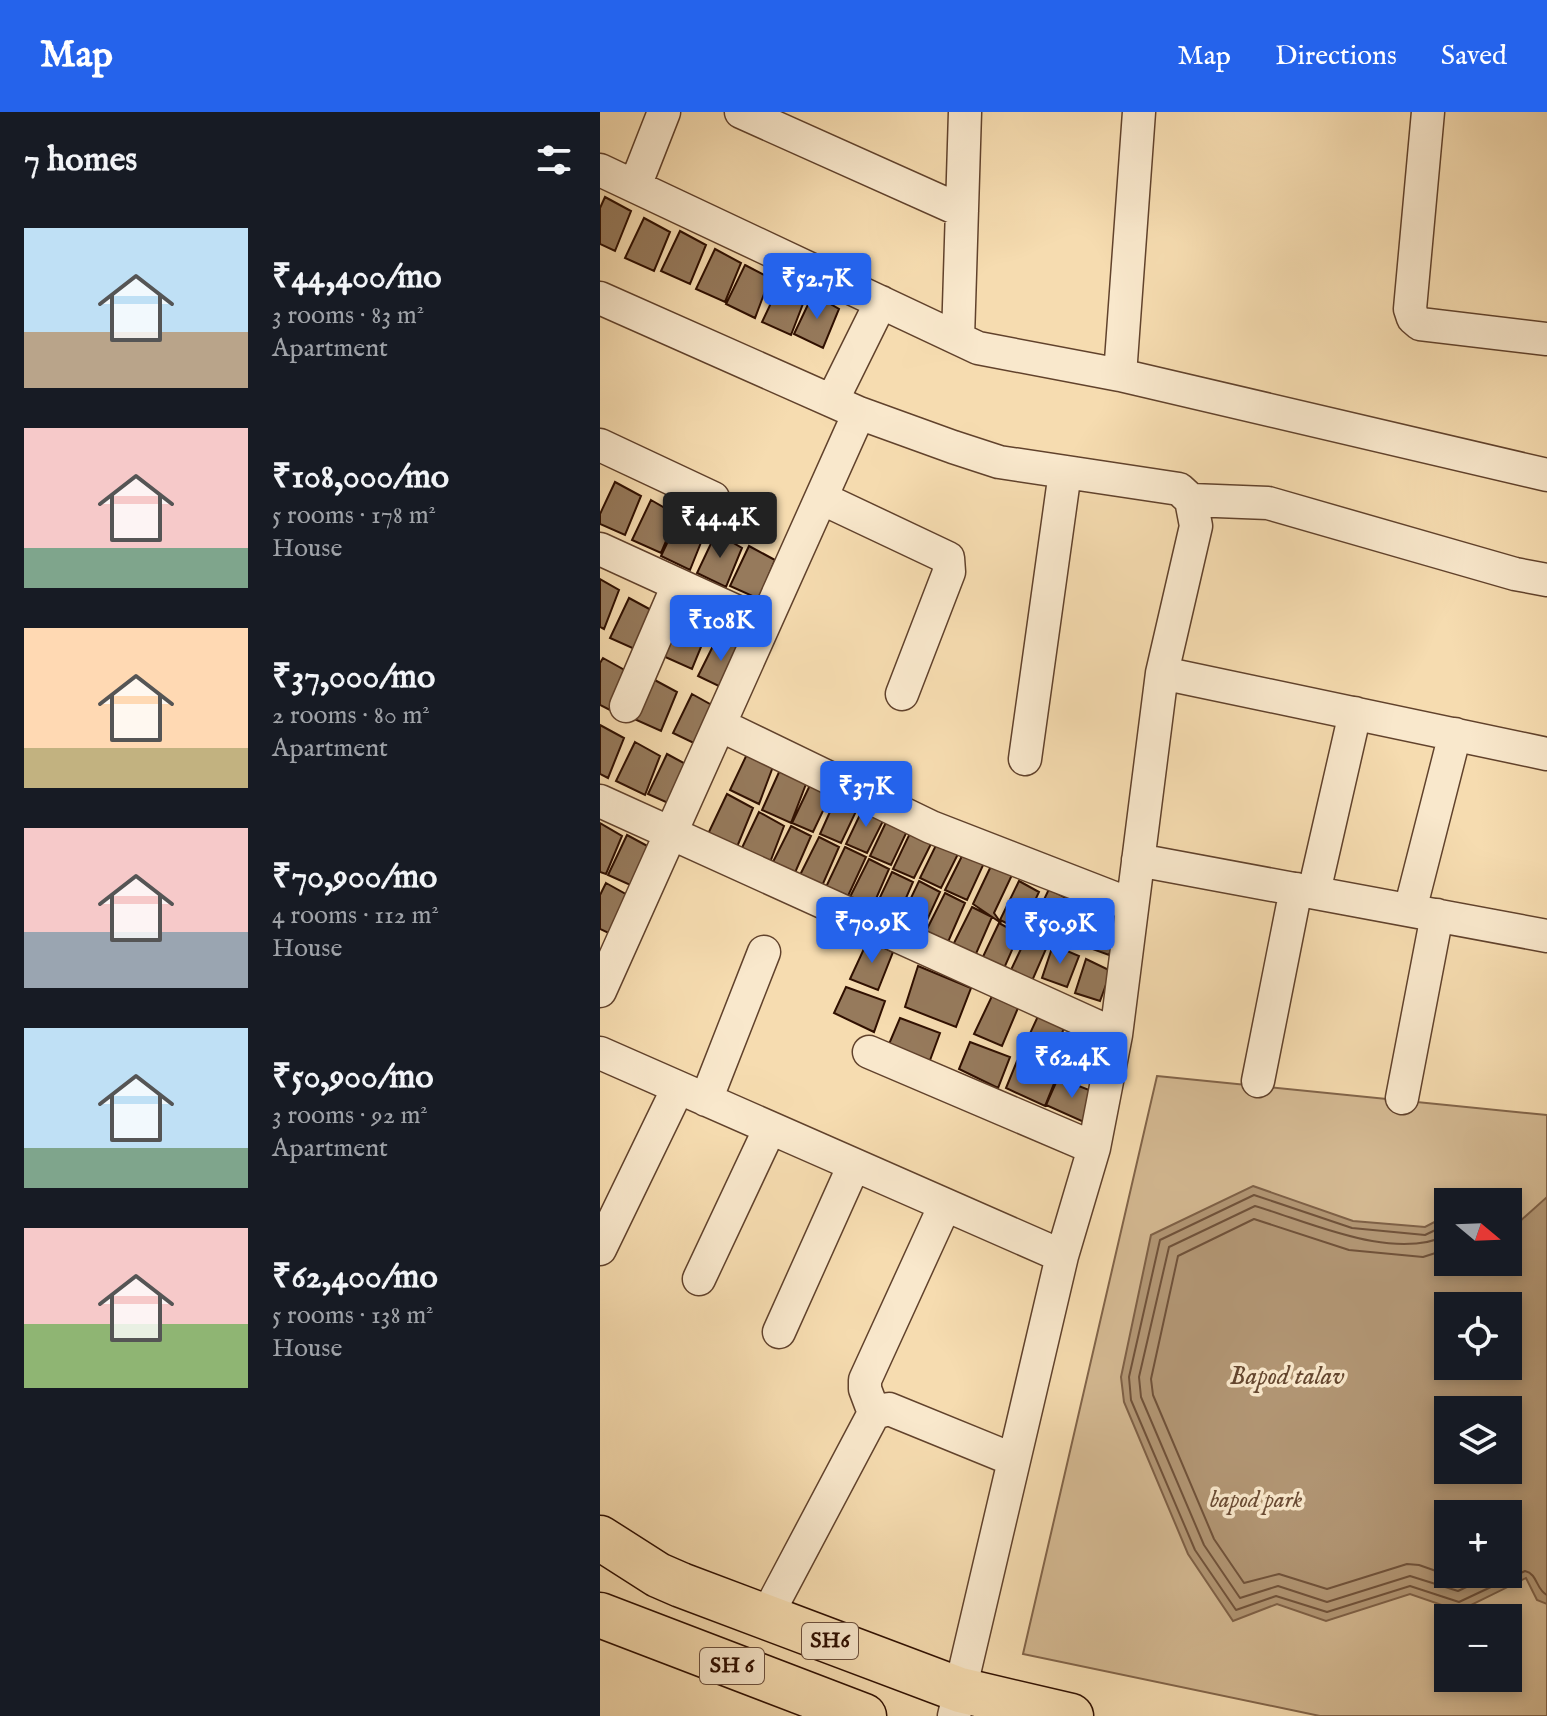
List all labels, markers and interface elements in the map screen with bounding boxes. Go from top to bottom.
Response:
text: Map [40,32,113,80]
text: Map [1177,39,1231,74]
text: Directions [1275,39,1397,74]
text: Saved [1441,39,1507,74]
icon: filters [532,138,576,182]
text: 7 homes [24,139,137,182]
pin: ₹52.7K [752,253,882,321]
text: ₹44,400/mo [272,256,442,299]
icon: home [88,260,184,356]
text: ₹52.7K [781,262,853,295]
text: 3 rooms · 83 m² [272,299,424,332]
text: Apartment [272,332,388,365]
text: ₹108,000/mo [272,456,449,499]
icon: home [88,460,184,556]
pin: ₹44.4K [655,492,785,560]
text: 5 rooms · 178 m² [272,499,436,532]
text: ₹44.4K [681,501,759,534]
text: House [272,532,342,565]
pin: ₹108K [665,595,777,663]
text: ₹108K [688,604,754,637]
text: ₹37,000/mo [272,656,435,699]
icon: home [88,660,184,756]
text: 2 rooms · 80 m² [272,699,430,732]
text: Apartment [272,732,388,765]
pin: ₹37K [819,761,913,829]
text: ₹37K [838,770,894,803]
text: ₹70,900/mo [272,856,437,899]
icon: home [88,860,184,956]
pin: ₹70.9K [807,897,937,965]
pin: ₹50.9K [995,898,1125,966]
text: 4 rooms · 112 m² [272,899,439,932]
text: ₹70.9K [834,906,910,939]
text: ₹50.9K [1024,907,1096,940]
text: House [272,932,342,965]
pin: ₹62.4K [1007,1032,1137,1100]
text: ₹62.4K [1034,1041,1110,1074]
text: ₹50,900/mo [272,1056,434,1099]
icon: home [88,1060,184,1156]
text: 3 rooms · 92 m² [272,1099,428,1132]
text: Apartment [272,1132,388,1165]
north arrow [1434,1188,1522,1276]
map controls [1434,1188,1522,1692]
text: ₹62,400/mo [272,1256,438,1299]
icon: home [88,1260,184,1356]
button: locate [1434,1292,1522,1380]
text: 5 rooms · 138 m² [272,1299,434,1332]
text: House [272,1332,342,1365]
water label: Bapod talav [1230,1360,1345,1393]
button: layers [1434,1396,1522,1484]
park label: bapod park [1210,1485,1303,1516]
button: + [1434,1500,1522,1588]
button: − [1434,1604,1522,1692]
road number: SH6 [802,1623,858,1659]
road number: SH 6 [700,1648,764,1684]

